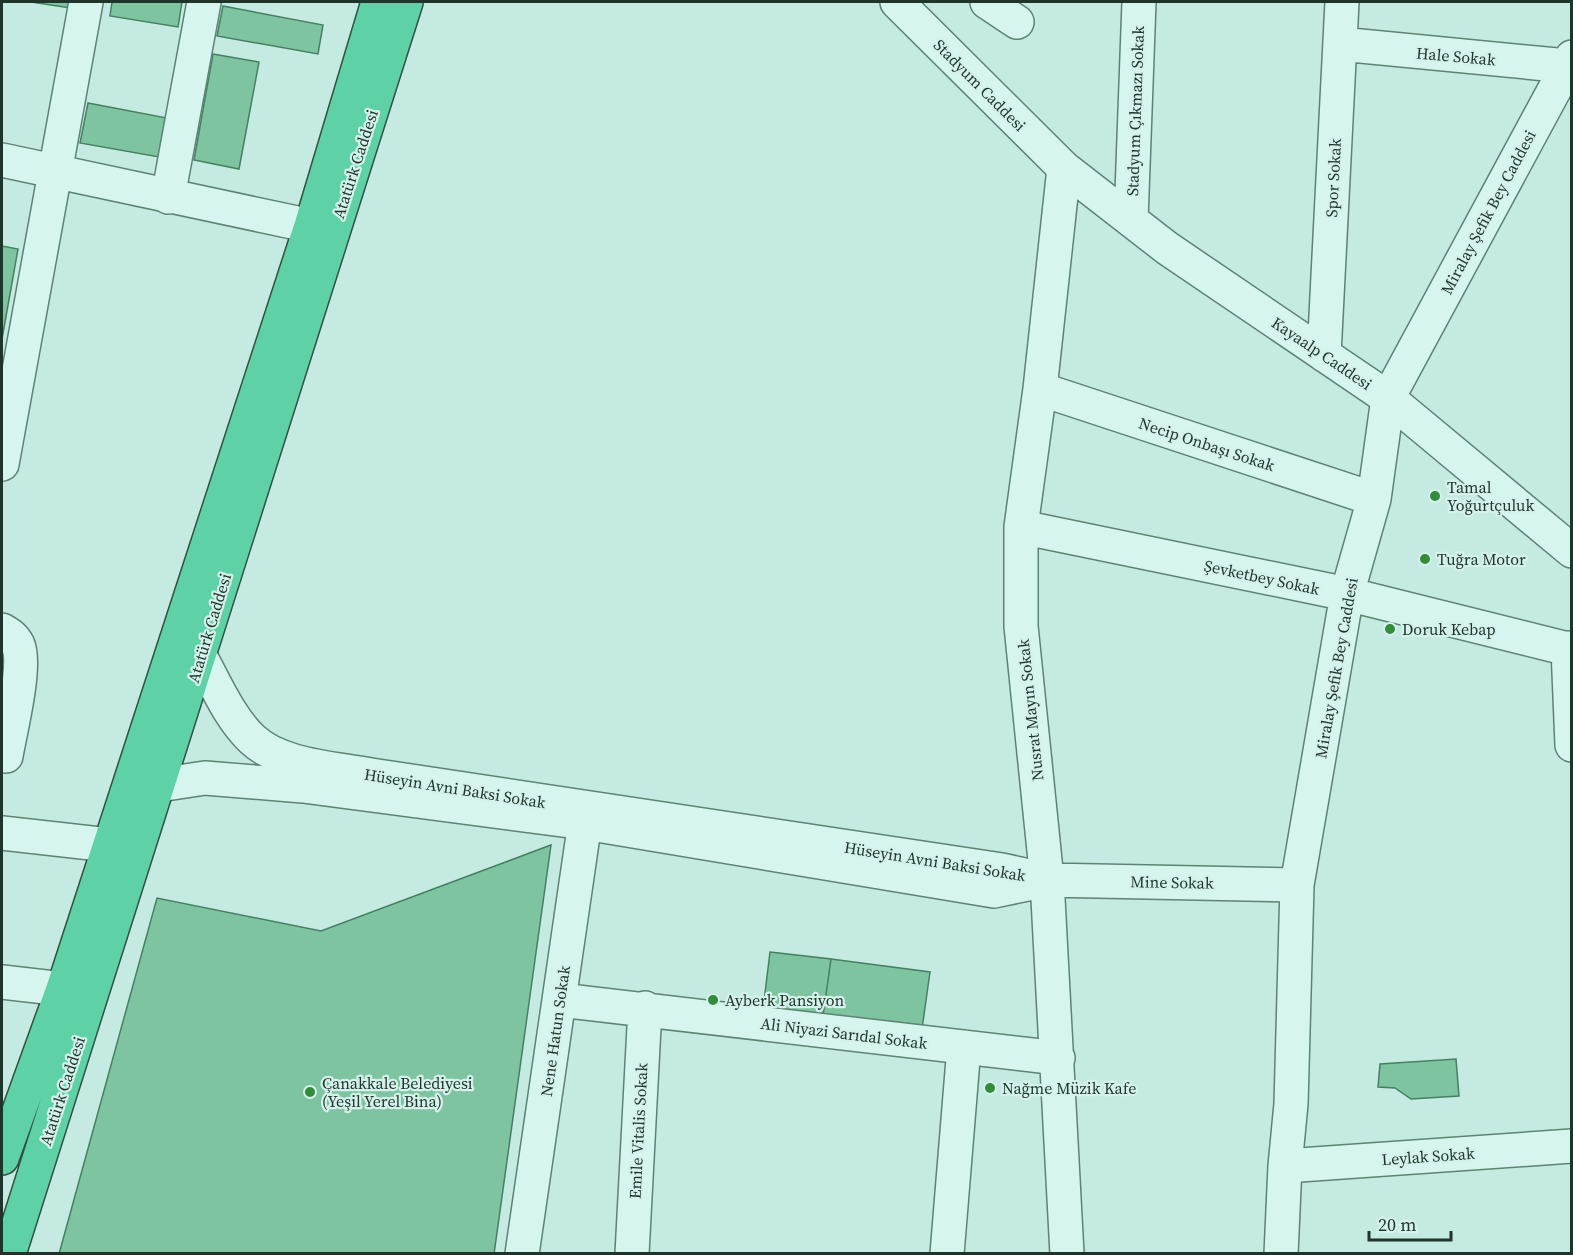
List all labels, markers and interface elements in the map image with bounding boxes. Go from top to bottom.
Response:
street label: Stadyum Çıkmazı Sokak [1121,25,1149,197]
street label: Stadyum Caddesi [929,34,1031,136]
street label: Hale Sokak [1415,42,1497,70]
street label: Atatürk Caddesi [327,106,383,221]
street label: Miralay Şefik Bey Caddesi [1435,126,1541,298]
street label: Spor Sokak [1320,138,1346,218]
street label: Kayaalp Caddesi [1268,311,1377,395]
street label: Necip Onbaşı Sokak [1136,412,1278,476]
place label: Tamal Yoğurtçuluk [1447,476,1534,516]
marker: Tamal Yoğurtçuluk [1428,489,1442,503]
place label: Tuğra Motor [1437,548,1526,570]
marker: Tuğra Motor [1418,552,1432,566]
street label: Şevketbey Sokak [1202,554,1322,600]
street label: Atatürk Caddesi [182,570,236,685]
street label: Miralay Şefik Bey Caddesi [1309,576,1363,760]
place label: Doruk Kebap [1402,618,1495,640]
marker: Doruk Kebap [1383,622,1397,636]
street label: Nusrat Mayın Sokak [1012,638,1048,782]
street label: Hüseyin Avni Baksi Sokak [363,763,548,813]
street label: Hüseyin Avni Baksi Sokak [843,836,1028,886]
street label: Mine Sokak [1130,870,1214,894]
street label: Nene Hatun Sokak [535,964,575,1098]
place label: Ayberk Pansiyon [725,989,844,1011]
marker: Ayberk Pansiyon [706,993,720,1007]
street label: Ali Niyazi Sarıdal Sokak [759,1012,929,1054]
street label: Atatürk Caddesi [34,1033,90,1148]
street label: Emile Vitalis Sokak [623,1062,653,1200]
place label: Çanakkale Belediyesi (Yeşil Yerel Bina) [322,1072,473,1112]
place label: Nağme Müzik Kafe [1002,1077,1136,1099]
marker: Nağme Müzik Kafe [983,1081,997,1095]
marker: Çanakkale Belediyesi (Yeşil Yerel Bina) [303,1085,317,1099]
street label: Leylak Sokak [1381,1142,1475,1170]
scale bar [1369,1204,1452,1242]
text: 20 m [1378,1212,1416,1237]

